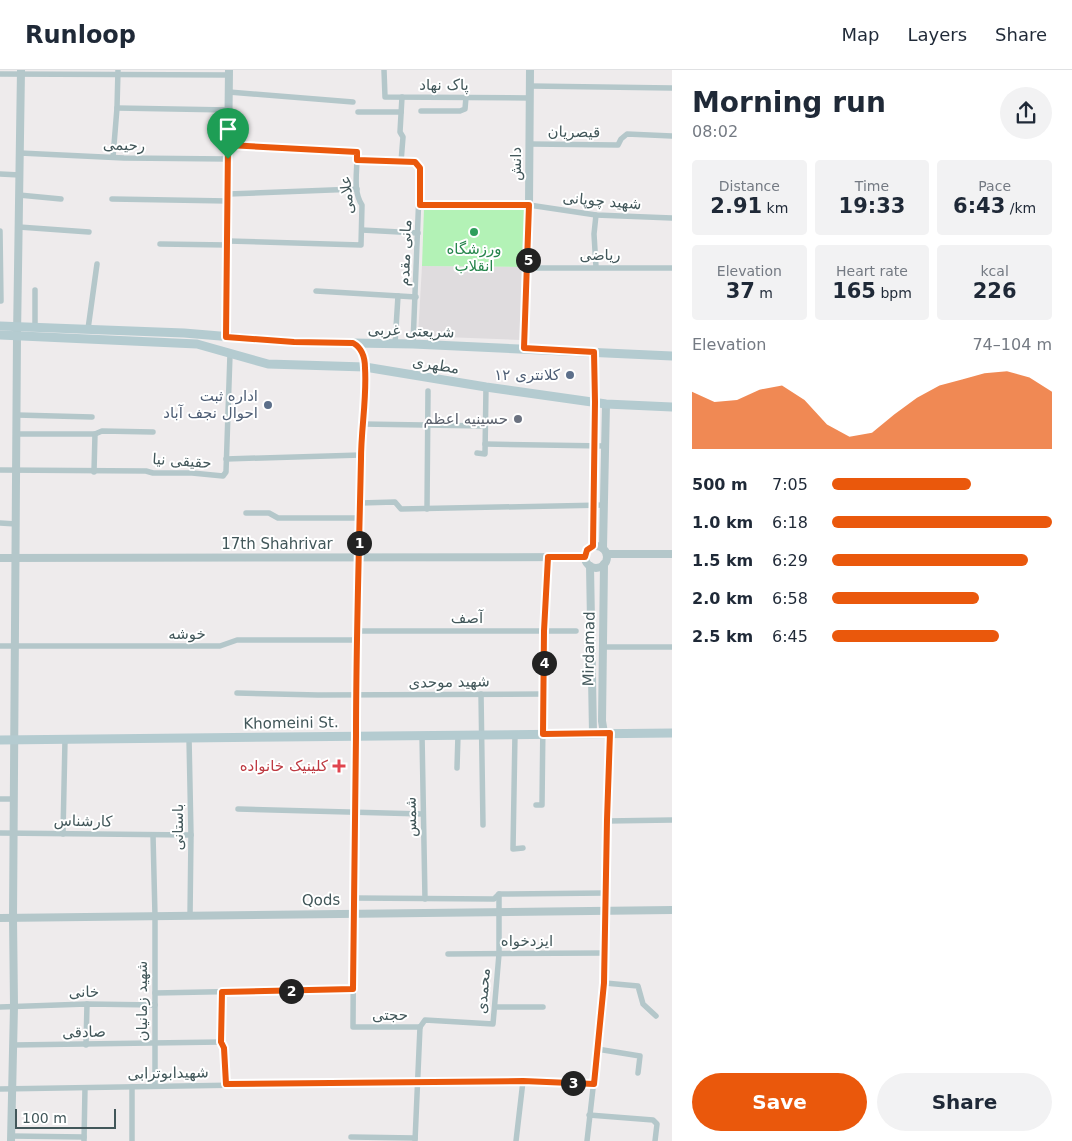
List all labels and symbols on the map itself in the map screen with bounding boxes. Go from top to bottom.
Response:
street label: پاک نهاد [419,76,469,95]
pin [207,108,249,159]
street label: قیصریان [547,123,601,141]
street label: رحیمی [103,135,145,155]
street label: دانش [507,147,525,181]
street label: علامی [336,175,358,215]
street label: شهید چوپانی [562,189,642,214]
street label: مانی مقدم [395,219,415,287]
marker: ورزشگاه انقلاب [468,226,480,238]
place label: ورزشگاه انقلاب [446,240,502,275]
street label: ریاضی [579,246,621,264]
pin: 5 [516,248,540,272]
street label: شریعتی غربی [367,320,455,342]
street label: مطهری [411,352,461,378]
place label: کلانتری ۱۲ [494,366,561,384]
marker: کلانتری ۱۲ [564,369,576,381]
place label: اداره ثبت احوال نجف آباد [163,387,258,422]
marker: اداره ثبت احوال نجف آباد [262,399,274,411]
place label: حسینیه اعظم [424,410,508,428]
marker: حسینیه اعظم [512,413,524,425]
street label: حقیقی نیا [152,450,212,472]
pin: 1 [346,530,372,556]
street label: 17th Shahrivar [221,535,334,553]
street label: آصف [451,609,484,627]
street label: Mirdamad [579,611,599,687]
street label: خوشه [168,625,206,643]
pin: 4 [532,650,556,676]
street label: شهید موحدی [408,672,490,692]
street label: Khomeini St. [243,713,339,733]
place label: کلینیک خانواده [240,757,329,775]
marker: کلینیک خانواده [332,759,346,773]
street label: شمس [402,797,420,837]
street label: باستانی [169,803,187,851]
street label: کارشناس [53,811,113,831]
street label: Qods [302,891,340,909]
street label: ایزدخواه [501,932,553,950]
street label: شهید زمانیان [133,961,151,1041]
street label: محمدی [472,967,494,1015]
pin: 2 [278,978,304,1004]
street label: خانی [69,983,99,1001]
street label: حجتی [372,1006,408,1024]
street label: صادقی [62,1023,106,1041]
street label: شهیدابوترابی [127,1063,209,1083]
pin: 3 [560,1070,586,1096]
scale bar [15,1106,116,1129]

